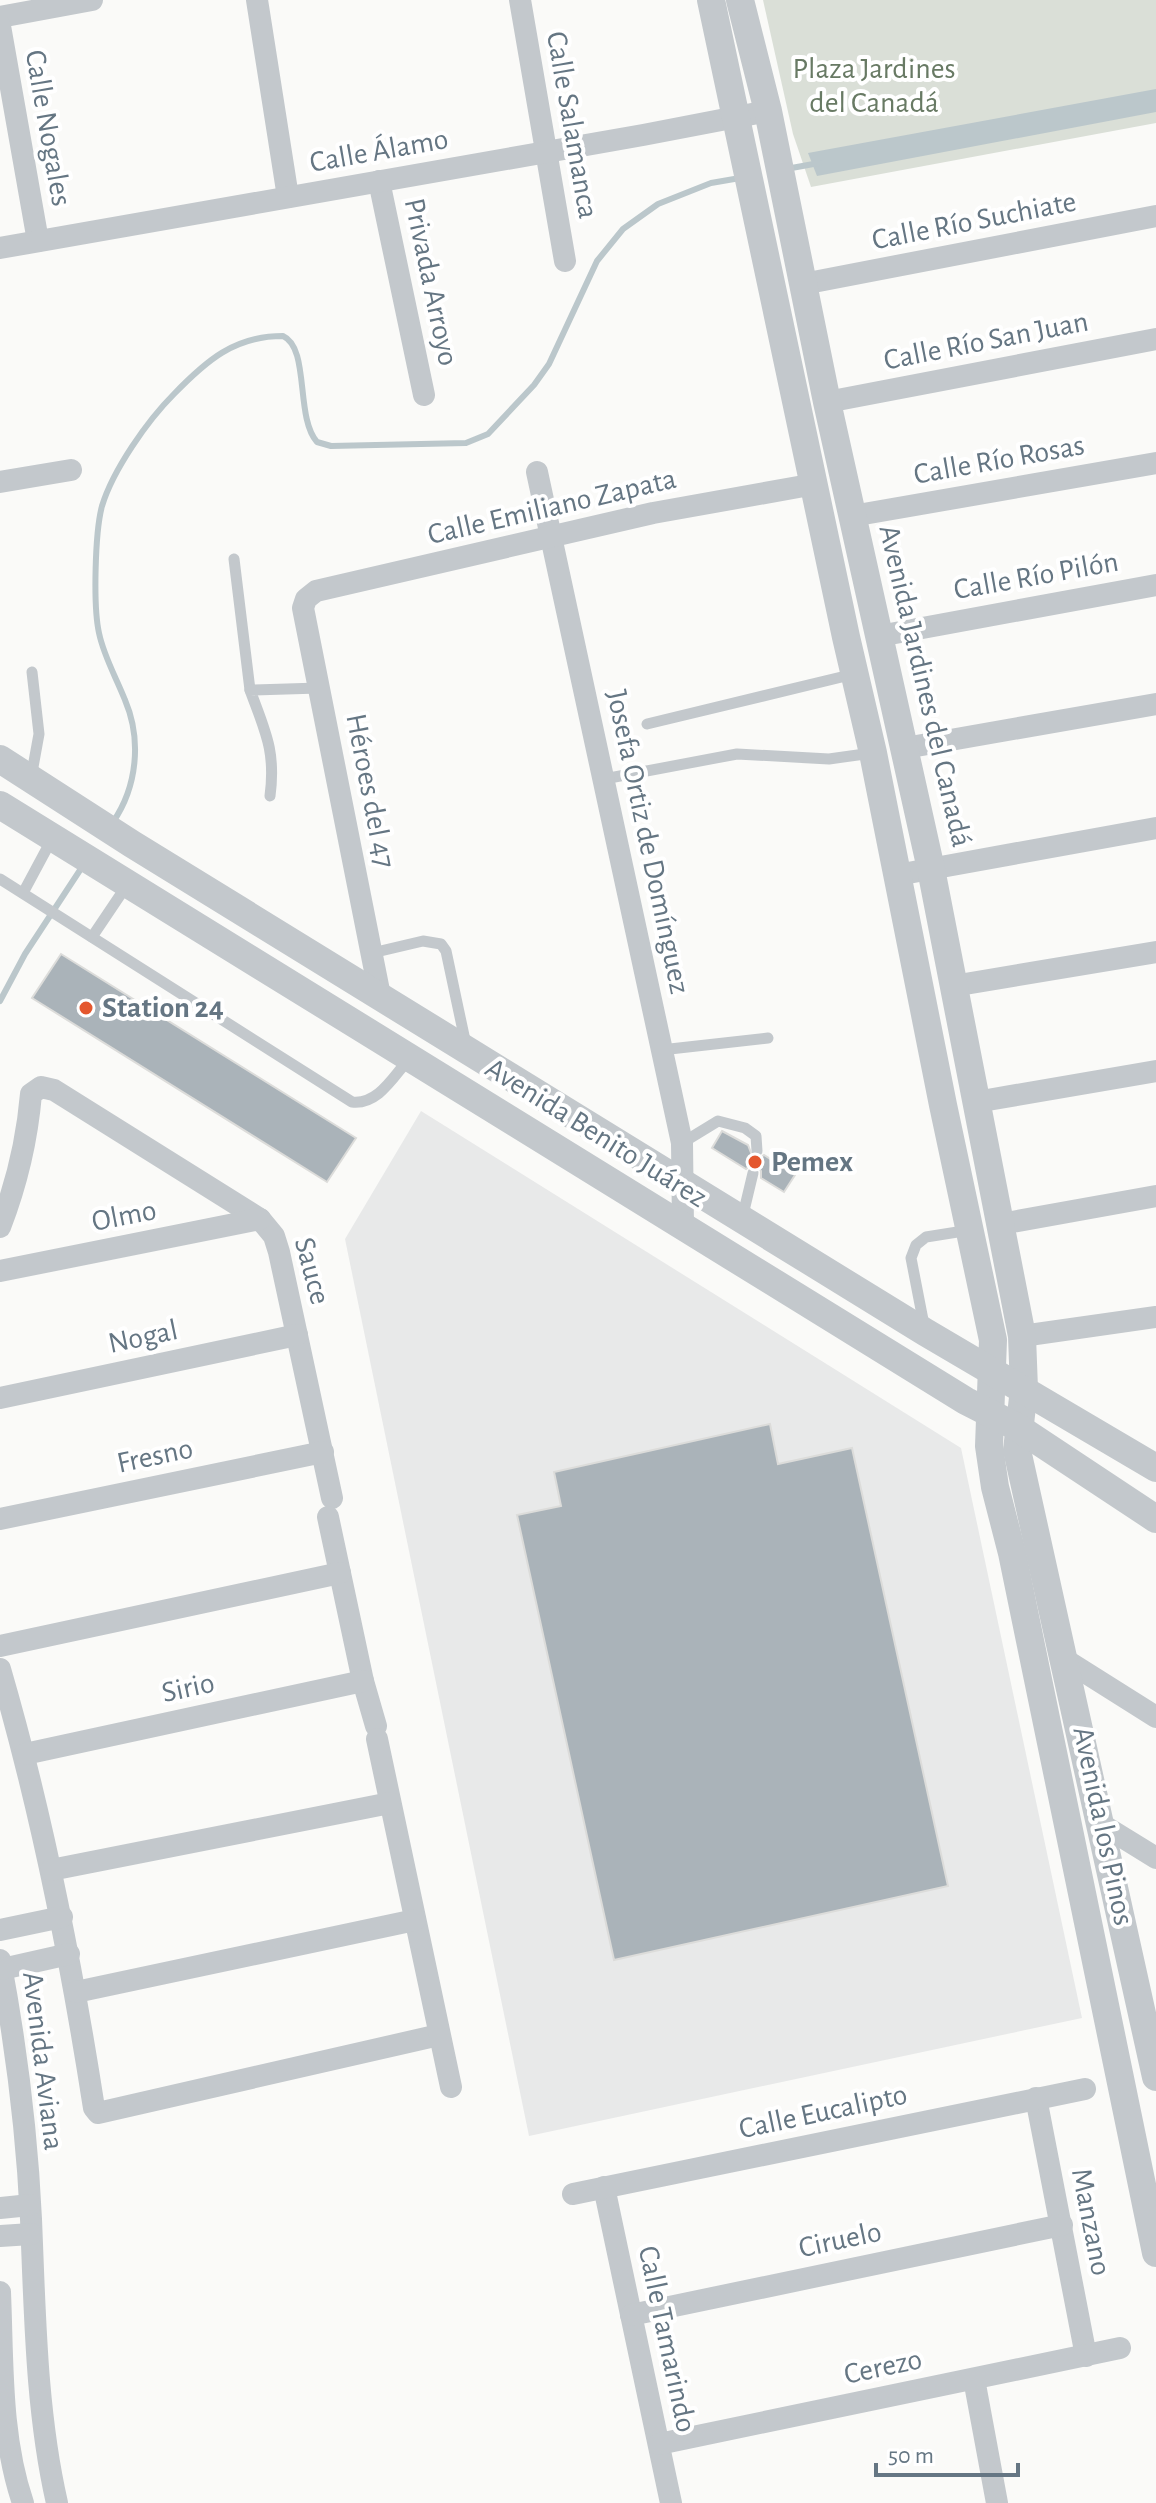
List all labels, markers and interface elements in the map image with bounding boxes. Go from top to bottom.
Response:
street label: Calle Salamanca [541,29,603,221]
street label: Calle Nogales [20,48,76,208]
park label: Plaza Jardines del Canadá [792,54,956,118]
street label: Calle Álamo [307,122,451,178]
street label: Calle Río Suchiate [869,186,1079,256]
street label: Privada Arroyo [399,196,463,368]
street label: Calle Río San Juan [881,306,1091,376]
street label: Calle Río Rosas [911,430,1087,490]
street label: Calle Emiliano Zapata [425,464,679,550]
street label: Avenida Jardines del Canadá [873,522,977,850]
street label: Calle Río Pilón [951,547,1121,605]
street label: Josefa Ortiz de Domínguez [601,687,695,997]
street label: Héroes del 47 [340,711,400,871]
place label: Station 24 [102,993,224,1023]
marker: Station 24 [77,999,95,1017]
street label: Avenida Benito Juárez [480,1053,712,1213]
place label: Pemex [771,1147,853,1177]
marker: Pemex [746,1153,764,1171]
street label: Olmo [89,1195,159,1237]
street label: Sauce [289,1234,335,1308]
street label: Nogal [106,1315,180,1359]
street label: Fresno [114,1433,196,1479]
street label: Sirio [159,1668,217,1708]
street label: Avenida los Pinos [1067,1724,1139,1928]
street label: Avenida Aviana [17,1970,69,2152]
street label: Calle Eucalipto [736,2080,910,2144]
street label: Manzano [1066,2166,1116,2278]
street label: Ciruelo [796,2217,884,2263]
street label: Calle Tamarindo [633,2243,701,2435]
street label: Cerezo [841,2344,925,2390]
scale bar [876,2427,1018,2477]
text: 50 m [888,2444,934,2468]

